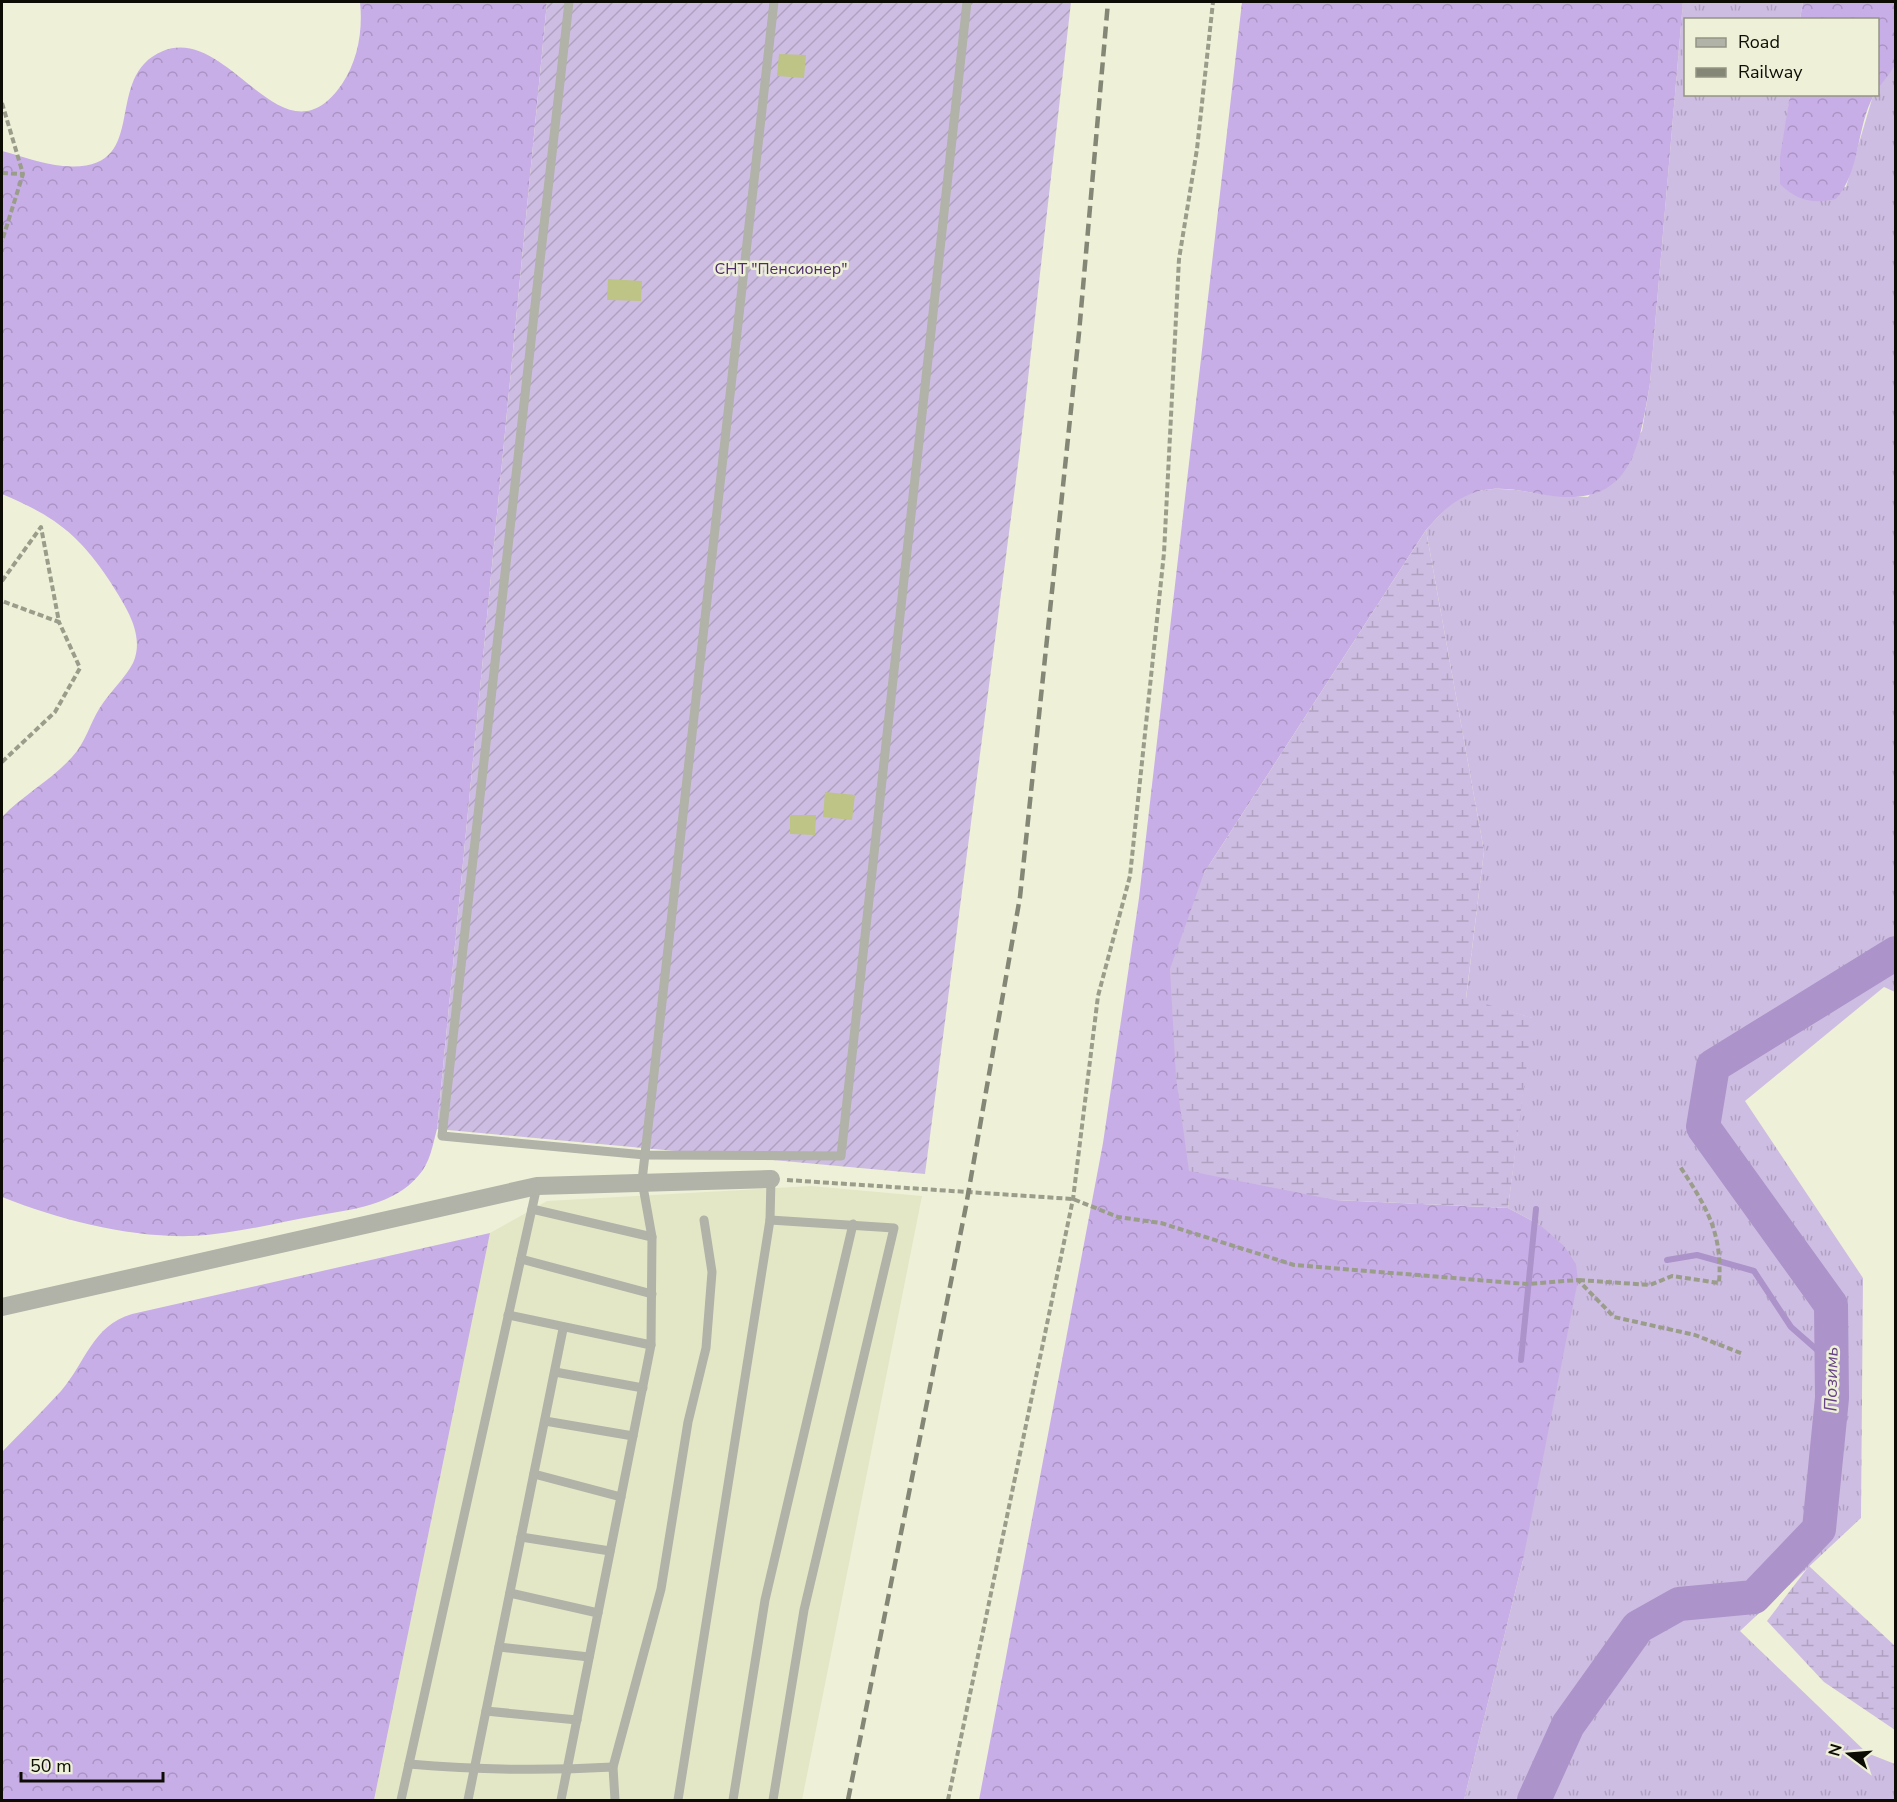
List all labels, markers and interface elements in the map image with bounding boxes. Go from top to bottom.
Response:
legend [1684,18,1879,96]
text: Road [1738,30,1780,54]
text: Railway [1738,60,1803,84]
park label: СНТ "Пенсионер" [715,258,847,280]
water label: Позимь [1818,1346,1844,1412]
north arrow [1819,1724,1879,1784]
text: N [1823,1741,1848,1759]
scale bar [21,1745,164,1783]
text: 50 m [30,1754,72,1778]

